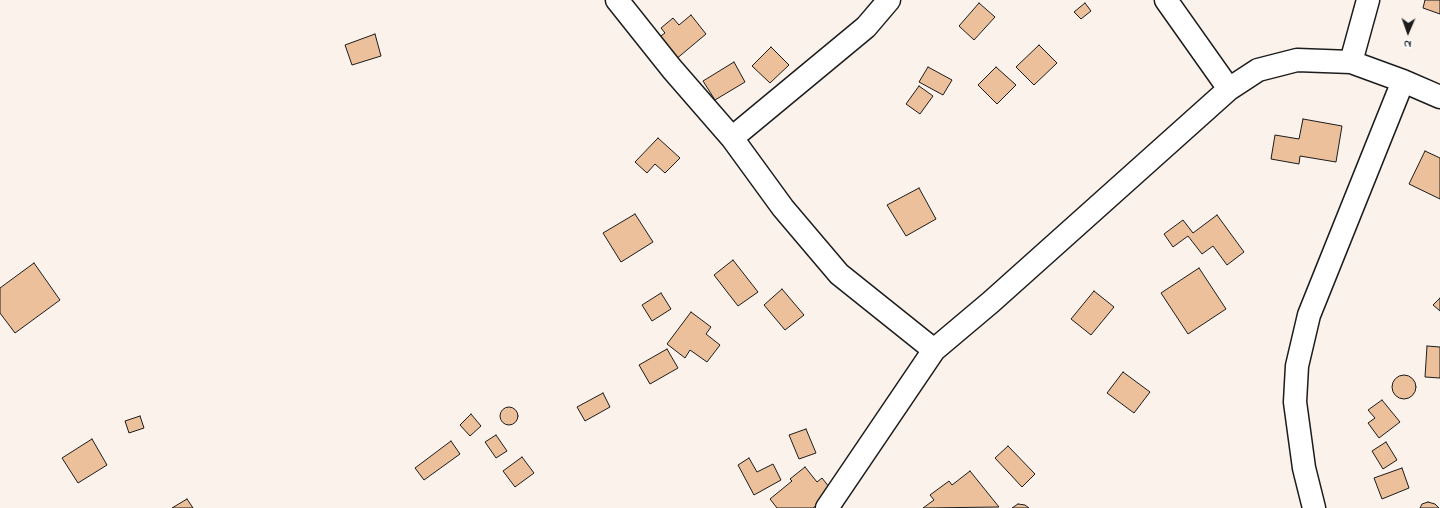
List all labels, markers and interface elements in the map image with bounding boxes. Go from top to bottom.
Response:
north arrow [1388,12,1428,52]
text: N [1404,36,1412,52]

